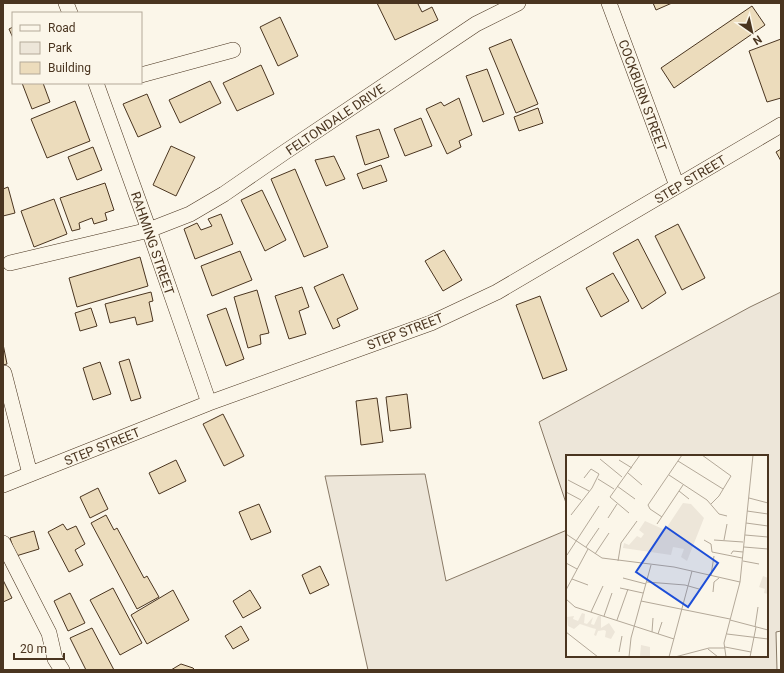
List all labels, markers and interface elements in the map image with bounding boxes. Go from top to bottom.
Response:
legend [12,12,142,84]
north arrow [732,12,772,52]
text: Road [48,21,76,35]
text: N [750,32,764,48]
street label: COCKBURN STREET [615,38,670,153]
text: Park [48,41,73,55]
text: Building [48,61,91,75]
street label: FELTONDALE DRIVE [283,81,388,158]
street label: STEP STREET [652,152,729,207]
street label: RAHMING STREET [128,190,177,297]
street label: STEP STREET [365,310,446,353]
street label: STEP STREET [62,424,143,468]
inset map [566,455,768,657]
scale bar [14,635,64,661]
text: 20 m [20,642,47,656]

